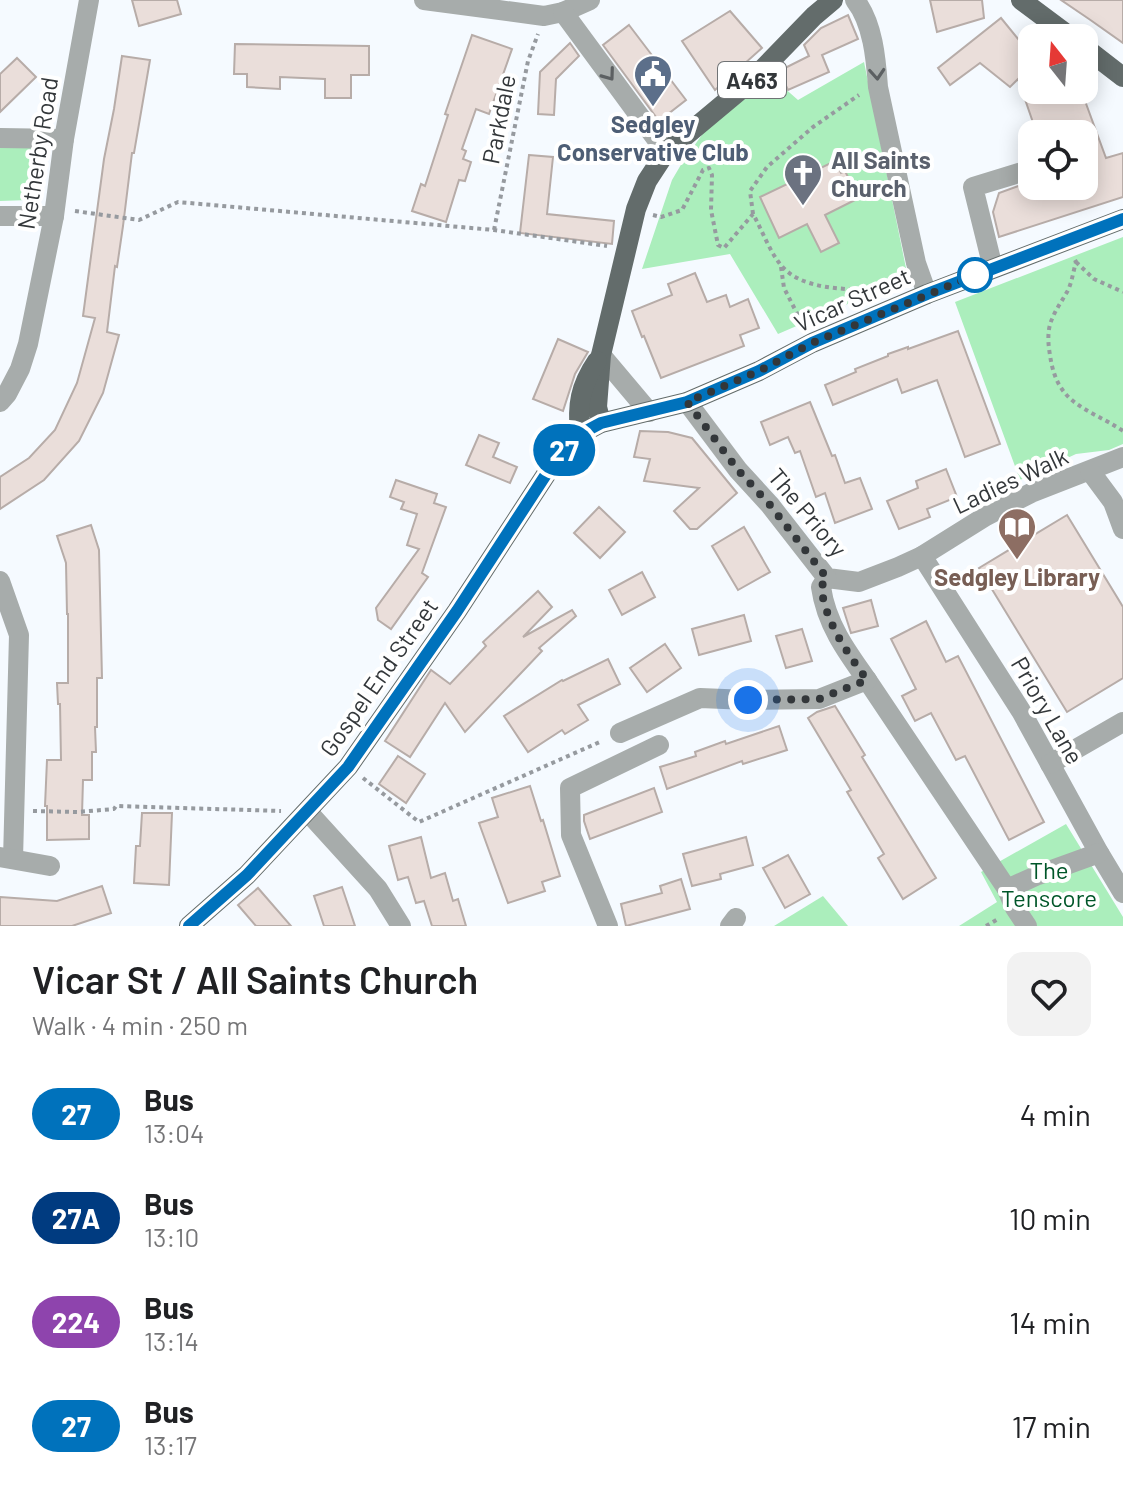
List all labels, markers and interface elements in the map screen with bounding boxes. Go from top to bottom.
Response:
north arrow [1018,24,1098,104]
map controls [1018,24,1098,200]
public building icon: Sedgley Conservative Club [632,53,674,108]
road number: A463 [718,62,786,98]
one-way arrow [599,66,614,81]
one-way arrow [868,68,885,81]
street label: Parkdale [475,72,521,166]
street label: Netherby Road [11,75,63,231]
place label: Sedgley Conservative Club [557,109,749,166]
button: locate [1018,120,1098,200]
place label: All Saints Church [831,145,931,202]
church icon: All Saints Church [782,152,824,207]
unlabelled marker [958,258,992,292]
street label: Vicar Street [789,261,915,337]
line badge: 27 [528,424,600,476]
text: 27 [549,433,579,467]
street label: Ladies Walk [948,441,1072,519]
street label: The Priory [763,462,853,562]
library icon: Sedgley Library [996,506,1038,561]
place label: Sedgley Library [934,562,1100,591]
street label: Gospel End Street [313,592,443,762]
street label: Priory Lane [1006,651,1090,769]
your location [728,680,768,720]
park label: The Tenscore [1001,855,1097,912]
button: heart [1007,952,1091,1036]
text: Vicar St / All Saints Church [32,956,478,1002]
text: Walk · 4 min · 250 m [32,1009,248,1040]
text: Bus [144,1081,194,1117]
text: 4 min [1020,1096,1091,1132]
text: 27 [61,1097,91,1131]
text: 13:04 [144,1117,204,1148]
text: Bus [144,1185,194,1221]
text: 10 min [1009,1200,1091,1236]
text: 27A [52,1201,100,1235]
text: 13:10 [144,1221,199,1252]
text: Bus [144,1289,194,1325]
text: 14 min [1009,1304,1091,1340]
text: 224 [52,1305,100,1339]
text: 13:14 [144,1325,199,1356]
text: Bus [144,1393,194,1429]
text: 17 min [1012,1408,1091,1444]
text: 27 [61,1409,91,1443]
text: 13:17 [144,1429,197,1460]

